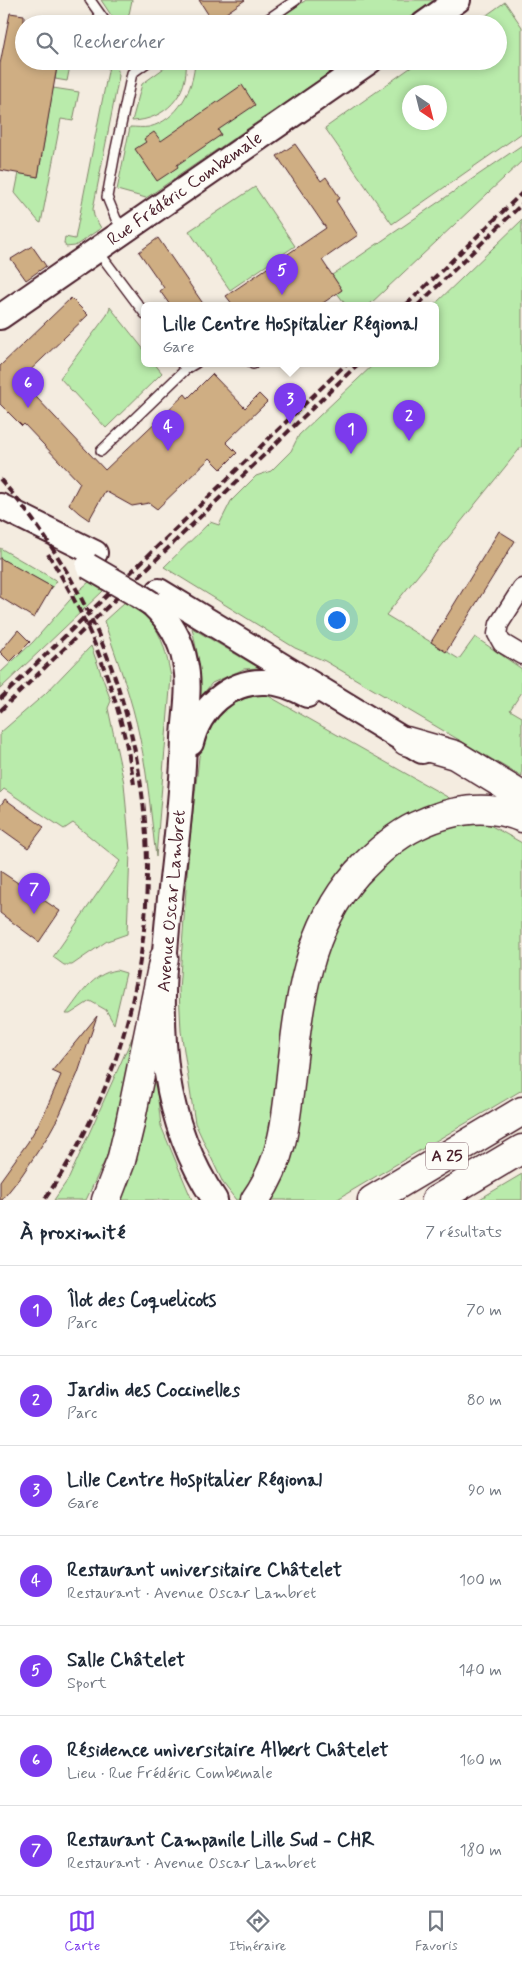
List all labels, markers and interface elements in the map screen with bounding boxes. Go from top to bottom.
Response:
search box [15,15,507,70]
icon: search [33,29,61,57]
text: Rechercher [73,30,165,55]
north arrow [402,85,447,130]
street label: Rue Frédéric Combemale [103,126,267,252]
pin: 5 [266,254,298,295]
popup [141,302,439,367]
text: Lille Centre Hospitalier Régional [162,312,418,337]
text: Gare [162,337,194,358]
pin: 6 [12,367,44,408]
pin: 3 [274,383,306,424]
pin: 2 [393,400,425,441]
pin: 4 [152,410,184,451]
pin: 1 [335,413,367,454]
your location [324,607,350,633]
street label: Avenue Oscar Lambret [152,809,192,993]
pin: 7 [18,873,50,914]
road number: A 25 [426,1142,468,1170]
text: À proximité [20,1219,126,1247]
text: 7 résultats [425,1222,502,1243]
text: Îlot des Coquelicots [67,1288,216,1313]
text: 1 [32,1300,40,1321]
text: 70 m [466,1300,502,1321]
text: Parc [67,1313,97,1334]
text: Jardin des Coccinelles [67,1378,240,1403]
text: 2 [32,1390,40,1411]
text: 80 m [467,1390,502,1411]
text: Parc [67,1403,97,1424]
text: Lille Centre Hospitalier Régional [67,1468,322,1493]
text: 3 [32,1480,40,1501]
text: 90 m [468,1480,502,1501]
text: Gare [67,1493,99,1514]
text: Restaurant universitaire Châtelet [67,1558,342,1583]
text: 4 [31,1570,41,1591]
text: 100 m [459,1570,502,1591]
text: Restaurant · Avenue Oscar Lambret [67,1583,316,1604]
text: Salle Châtelet [67,1648,185,1673]
text: 5 [31,1660,41,1681]
text: 140 m [458,1660,502,1681]
text: Sport [67,1673,107,1694]
text: Résidence universitaire Albert Châtelet [67,1738,389,1763]
text: 6 [32,1750,40,1771]
text: 160 m [459,1750,502,1771]
text: Lieu · Rue Frédéric Combemale [67,1763,273,1784]
text: Restaurant Campanile Lille Sud - CHR [67,1828,374,1853]
text: 7 [31,1840,41,1861]
text: 180 m [459,1840,502,1861]
text: Restaurant · Avenue Oscar Lambret [67,1853,316,1874]
tab: Carte [64,1907,100,1955]
tab: Itinéraire [229,1907,286,1955]
tab: Favoris [415,1907,458,1955]

